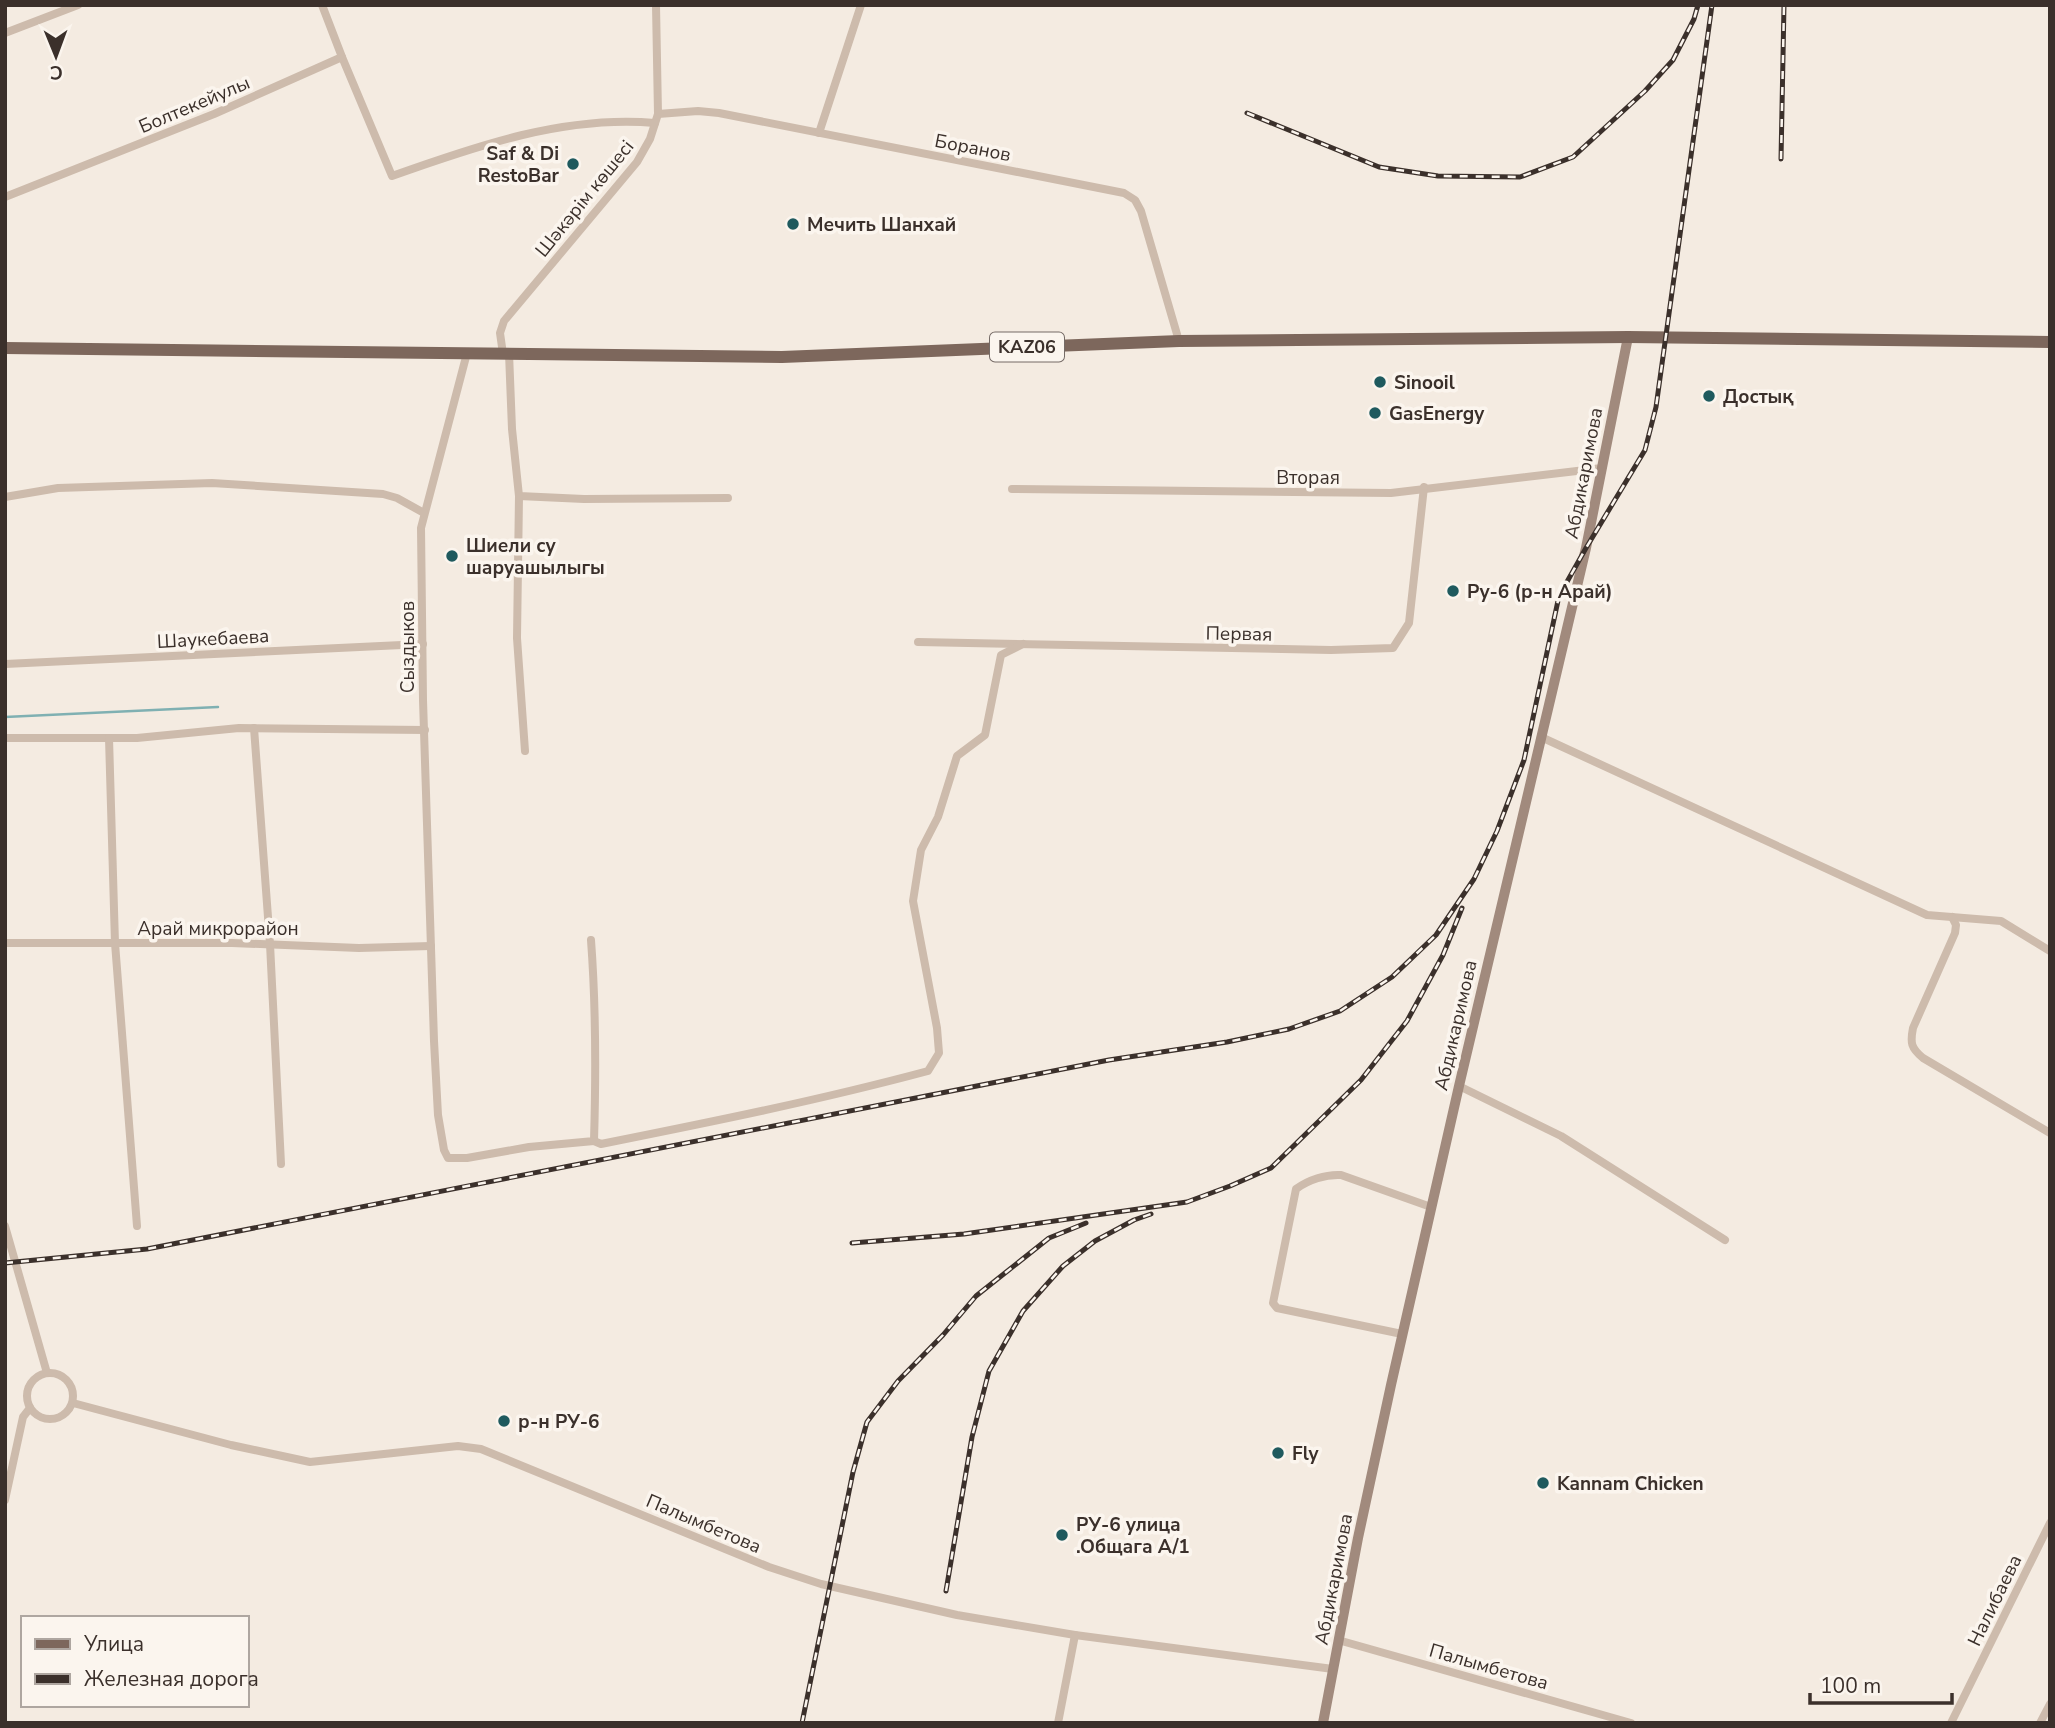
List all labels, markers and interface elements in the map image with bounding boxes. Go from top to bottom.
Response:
north arrow [21,21,91,91]
text: С [50,59,63,85]
street label: Болтекейулы [135,70,254,140]
street label: Боранов [932,128,1013,168]
street label: Шәкәрім көшесі [529,135,640,263]
place label: Saf & Di RestoBar [478,141,560,189]
marker: Saf & Di RestoBar [565,156,581,172]
place label: Мечить Шанхай [807,212,956,238]
marker: Мечить Шанхай [785,216,801,232]
road number: KАZ06 [990,332,1064,362]
place label: Sinooil [1394,370,1455,396]
marker: Sinooil [1372,374,1388,390]
place label: Достық [1723,384,1794,410]
marker: Достық [1701,388,1717,404]
place label: GasEnergy [1389,401,1485,427]
marker: GasEnergy [1367,405,1383,421]
street label: Абдикаримова [1559,405,1609,541]
street label: Вторая [1276,465,1340,491]
place label: Шиели су шаруашылыгы [466,533,605,581]
marker: Шиели су шаруашылыгы [444,548,460,564]
place label: Ру-6 (р-н Арай) [1467,579,1613,605]
marker: Ру-6 (р-н Арай) [1445,583,1461,599]
street label: Сыздыков [395,601,421,693]
street label: Первая [1205,620,1273,648]
street label: Шаукебаева [156,623,270,655]
street label: Арай микрорайон [137,916,299,942]
street label: Абдикаримова [1428,957,1484,1093]
place label: р-н РУ-6 [518,1409,599,1435]
marker: р-н РУ-6 [496,1413,512,1429]
place label: Fly [1292,1441,1319,1467]
marker: Fly [1270,1445,1286,1461]
place label: Kannam Chicken [1557,1471,1704,1497]
marker: Kannam Chicken [1535,1475,1551,1491]
street label: Палымбетова [642,1488,765,1560]
street label: Абдикаримова [1309,1511,1359,1647]
place label: РУ-6 улица .Общага А/1 [1076,1512,1190,1560]
marker: РУ-6 улица .Общага А/1 [1054,1527,1070,1543]
street label: Налибаева [1962,1550,2028,1650]
legend [21,1616,248,1707]
text: Улица [83,1630,144,1658]
street label: Палымбетова [1426,1638,1551,1696]
scale bar [1810,1662,1952,1706]
text: Железная дорога [84,1665,259,1693]
text: 100 m [1820,1672,1881,1700]

